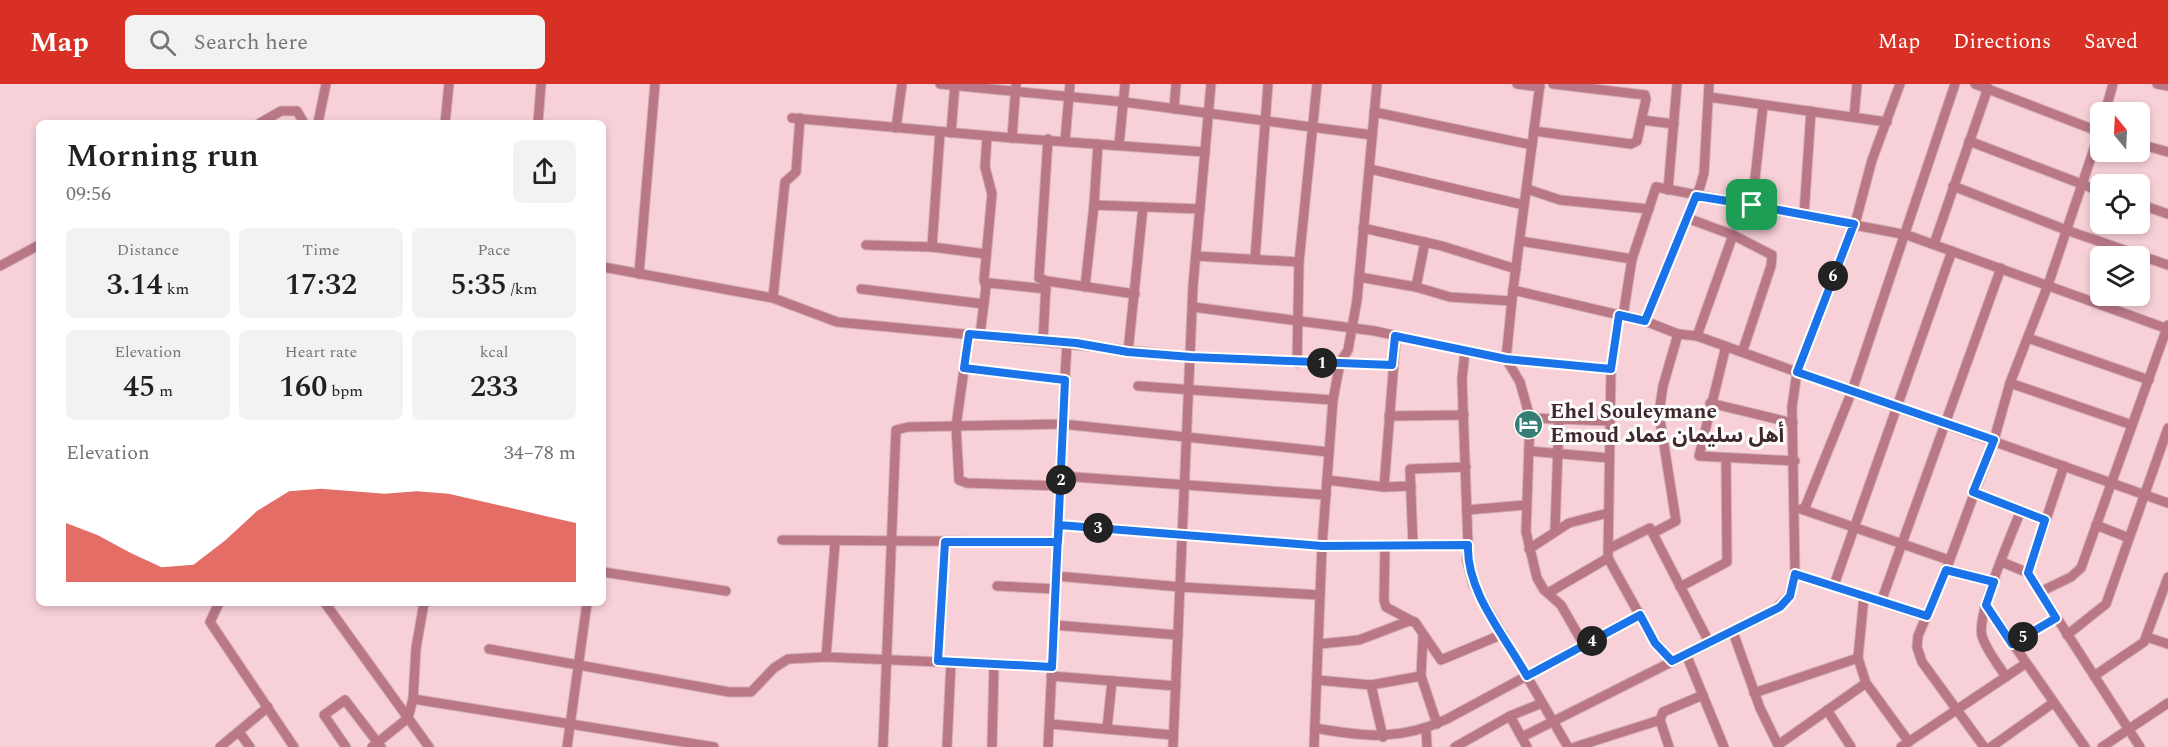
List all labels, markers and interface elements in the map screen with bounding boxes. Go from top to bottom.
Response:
search box [125,15,545,69]
text: Map [30,21,89,64]
icon: search [146,26,179,59]
text: Search here [194,26,308,59]
text: Map [1878,26,1920,58]
text: Directions [1953,26,2051,58]
text: Saved [2084,26,2138,58]
north arrow [2090,102,2150,162]
map controls [2090,102,2150,306]
text: Morning run [66,131,259,181]
button: share [513,140,576,203]
button: locate [2090,174,2150,234]
text: 09:56 [66,179,111,209]
pin [1726,179,1777,230]
icon: arrive [1735,188,1768,221]
text: Distance [117,238,179,262]
text: Time [302,238,340,262]
text: Pace [477,238,511,262]
button: layers [2090,246,2150,306]
pin: 6 [1818,261,1848,291]
text: 3.14 [107,262,163,308]
text: 17:32 [285,262,357,308]
text: 5:35 [451,262,507,308]
text: 6 [1829,264,1837,288]
text: km [163,277,189,301]
text: /km [507,277,537,301]
text: Elevation [114,340,182,364]
text: Heart rate [285,340,357,364]
text: kcal [480,340,508,364]
pin: 1 [1307,348,1337,378]
text: 1 [1318,351,1326,375]
text: 45 [123,364,155,410]
text: 160 [279,364,327,410]
text: 233 [470,364,518,410]
text: m [155,379,173,403]
text: bpm [327,379,363,403]
place label: Ehel Souleymane Emoud أهل سليمان عماد [1550,396,1784,452]
hotel icon: Ehel Souleymane Emoud أهل سليمان عماد [1513,408,1545,440]
text: Elevation [66,438,150,468]
text: 34–78 m [504,438,576,468]
pin: 2 [1046,465,1076,495]
text: 2 [1057,468,1065,492]
pin: 3 [1083,513,1113,543]
text: 3 [1094,516,1102,540]
pin: 5 [2008,622,2038,652]
text: 5 [2019,625,2027,649]
pin: 4 [1577,626,1607,656]
text: 4 [1588,629,1596,653]

